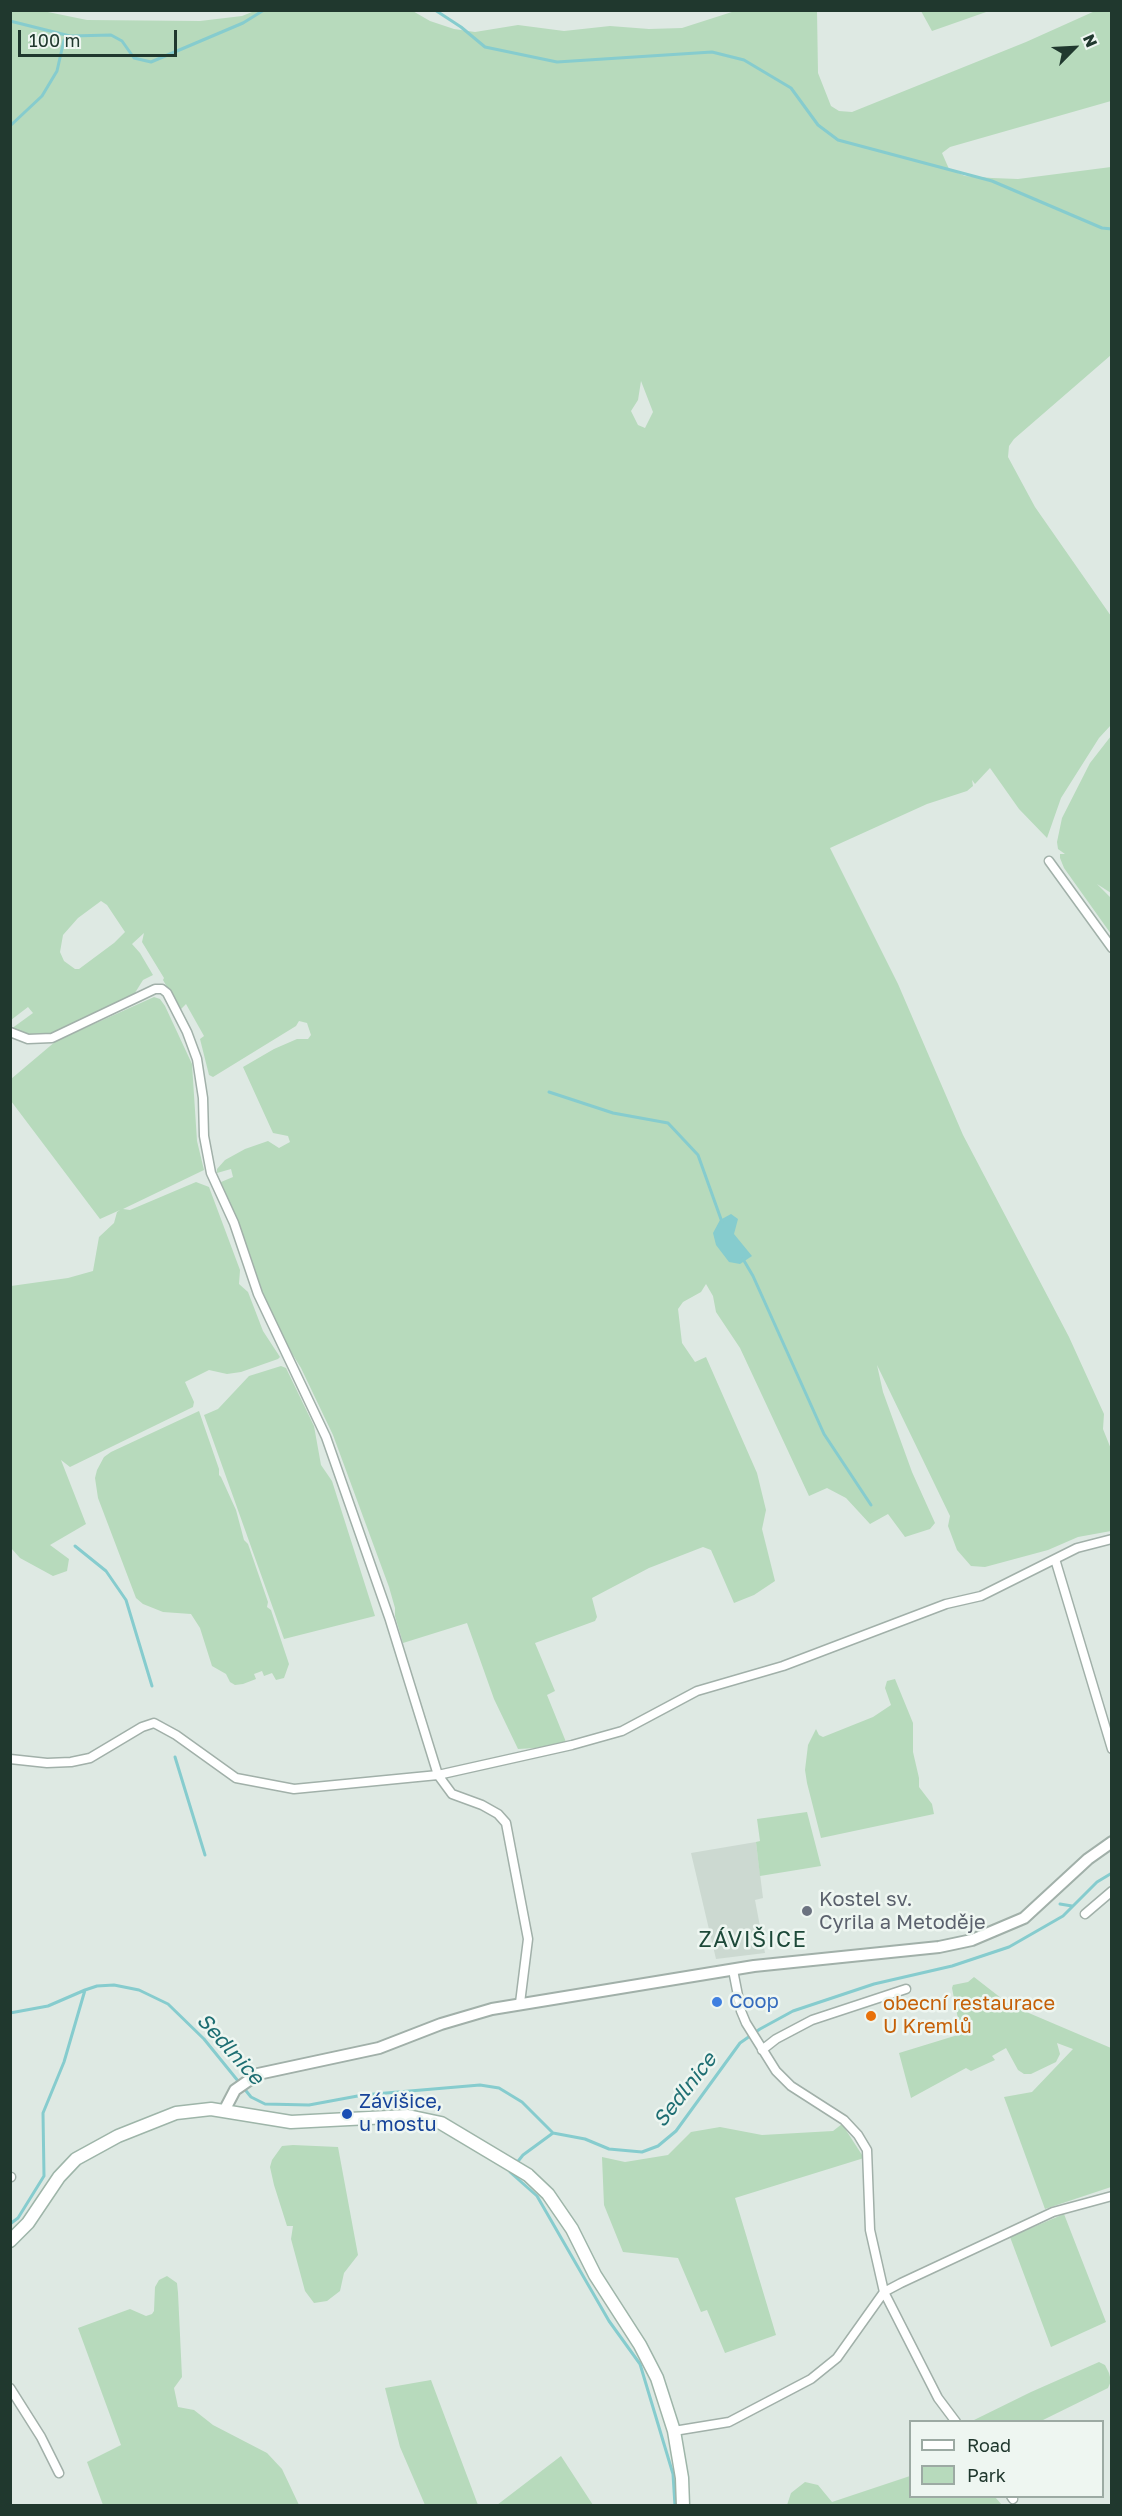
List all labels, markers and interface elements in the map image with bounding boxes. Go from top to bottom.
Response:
scale bar [21,18,180,56]
north arrow [1044,18,1104,78]
text: 100 m [29,29,80,51]
text: N [1079,31,1102,50]
place label: Kostel sv. Cyrila a Metoděje [819,1888,986,1935]
marker: Kostel sv. Cyrila a Metoděje [800,1904,814,1918]
district label: ZÁVIŠICE [699,1927,807,1953]
place label: Coop [729,1990,779,2014]
place label: obecní restaurace U Kremlů [883,1992,1055,2039]
marker: Coop [710,1995,724,2009]
water label: Sedlnice [191,2008,269,2090]
marker: obecní restaurace U Kremlů [864,2009,878,2023]
water label: Sedlnice [648,2048,722,2132]
place label: Závišice, u mostu [359,2090,443,2137]
marker: Závišice, u mostu [340,2107,354,2121]
legend [909,2420,1104,2498]
text: Road [967,2434,1011,2456]
text: Park [967,2464,1006,2486]

